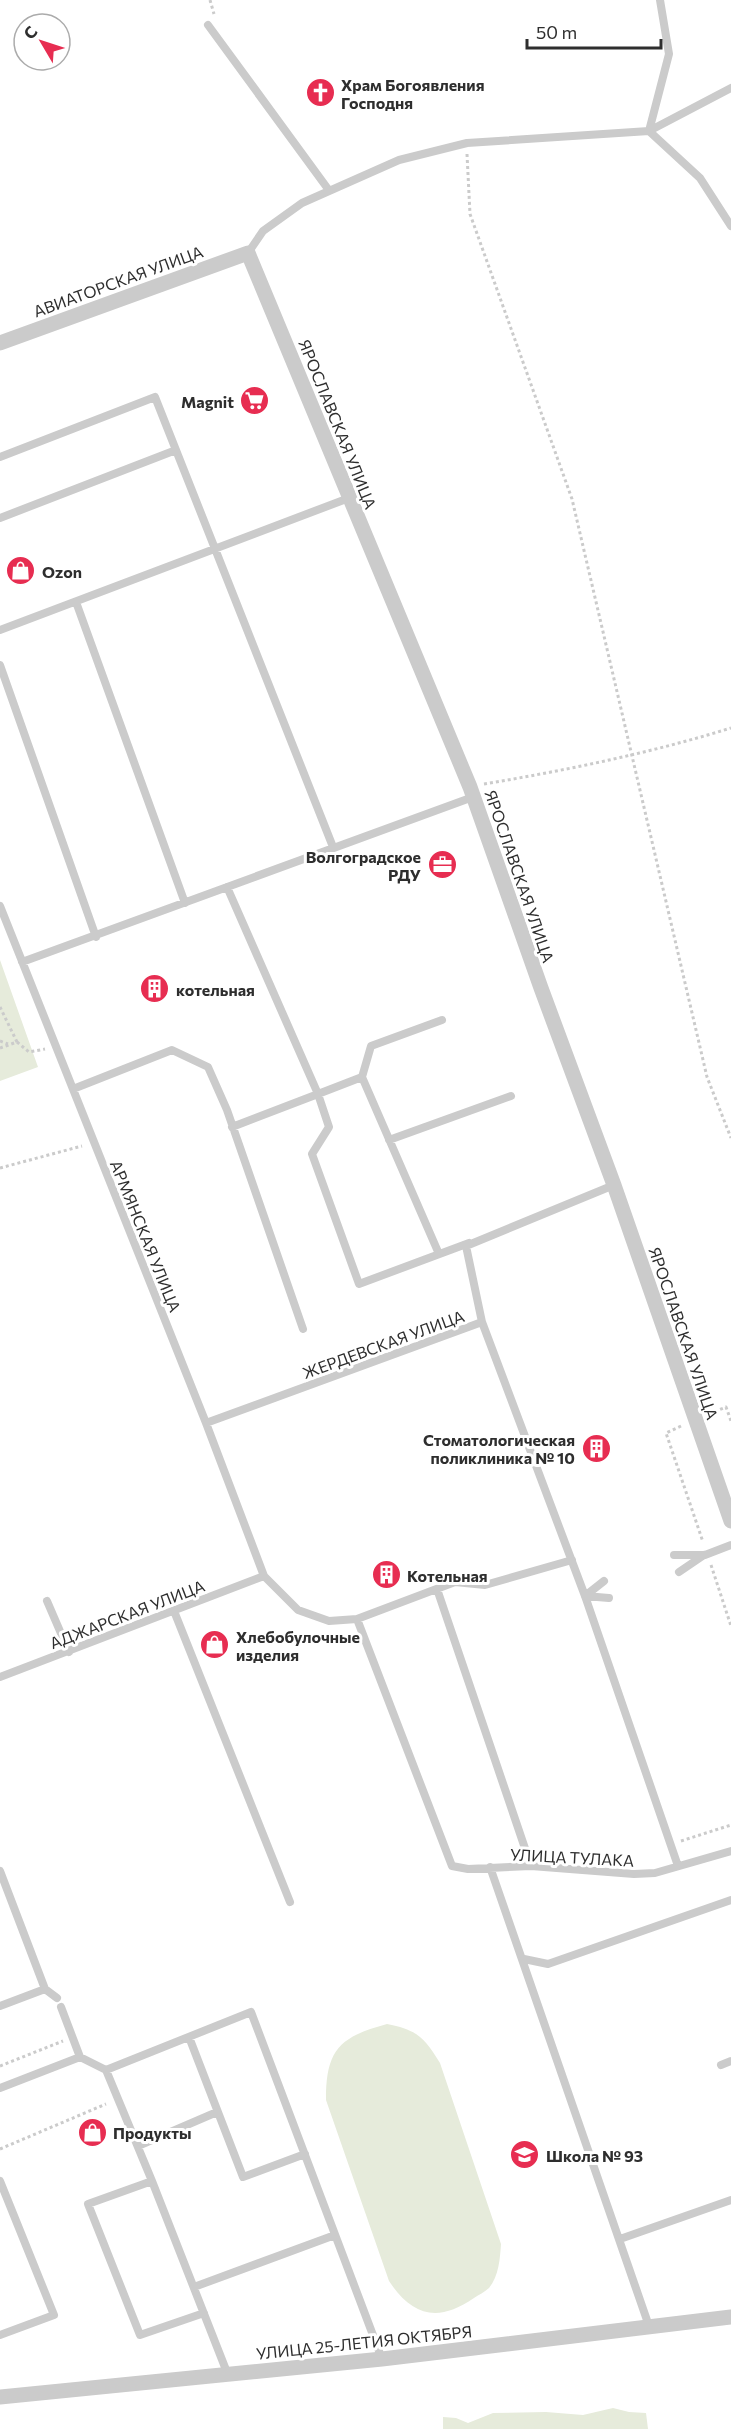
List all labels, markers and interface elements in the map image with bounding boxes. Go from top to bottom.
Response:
north arrow [12,12,72,72]
scale bar [527,12,660,50]
text: 50 m [536,21,577,43]
text: С [19,22,41,42]
place label: Храм Богоявления Господня [341,75,485,112]
church icon: Храм Богоявления Господня [304,77,336,109]
street label: АВИАТОРСКАЯ УЛИЦА [31,241,205,321]
street label: ЯРОСЛАВСКАЯ УЛИЦА [295,336,381,512]
supermarket icon: Magnit [239,385,271,417]
place label: Magnit [181,392,234,411]
shop icon: Ozon [5,555,37,587]
place label: Ozon [42,562,82,581]
street label: ЯРОСЛАВСКАЯ УЛИЦА [481,787,559,965]
place label: Волгоградское РДУ [306,847,421,884]
office icon: Волгоградское РДУ [426,849,458,881]
building icon: котельная [139,973,171,1005]
place label: котельная [176,980,255,999]
street label: АРМЯНСКАЯ УЛИЦА [107,1157,185,1315]
street label: ЯРОСЛАВСКАЯ УЛИЦА [645,1244,723,1422]
street label: ЖЕРДЕВСКАЯ УЛИЦА [299,1306,467,1382]
place label: Стоматологическая поликлиника № 10 [423,1430,575,1467]
building icon: Стоматологическая поликлиника № 10 [580,1432,612,1464]
building icon: Котельная [370,1559,402,1591]
place label: Котельная [407,1566,488,1585]
street label: АДЖАРСКАЯ УЛИЦА [47,1576,207,1652]
place label: Хлебобулочные изделия [236,1627,360,1664]
shop icon: Хлебобулочные изделия [199,1629,231,1661]
street label: УЛИЦА ТУЛАКА [509,1844,635,1870]
shop icon: Продукты [76,2116,108,2148]
place label: Продукты [113,2123,192,2142]
school or university icon: Школа № 93 [509,2139,541,2171]
place label: Школа № 93 [546,2146,643,2165]
street label: УЛИЦА 25-ЛЕТИЯ ОКТЯБРЯ [255,2321,473,2363]

